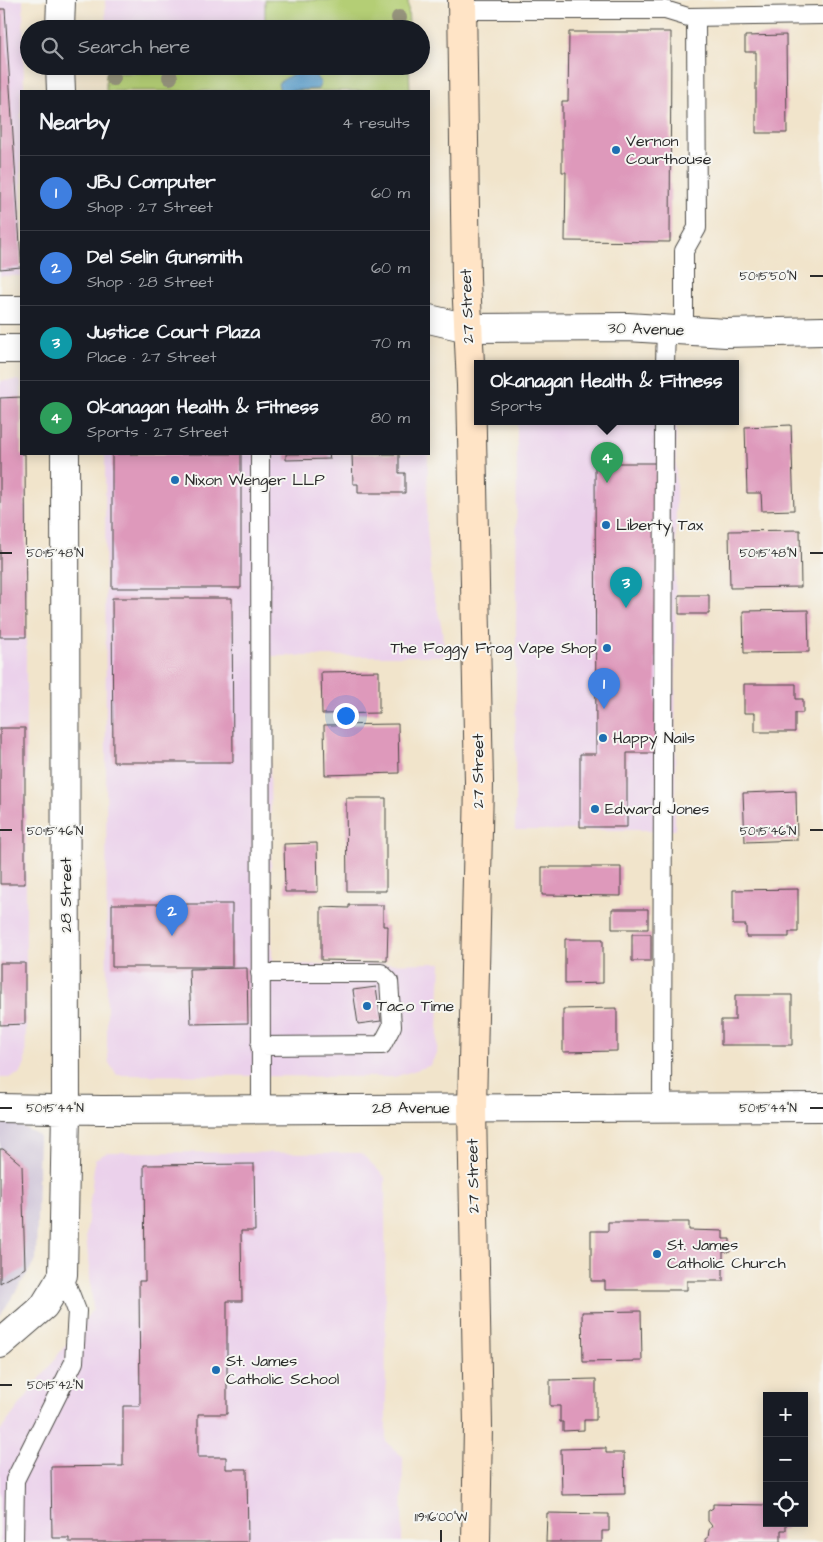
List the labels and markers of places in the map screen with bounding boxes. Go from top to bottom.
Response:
place label: Vernon Courthouse [626,130,712,170]
marker: Vernon Courthouse [610,144,622,156]
pin: 4 [591,442,623,483]
place label: Nixon Wenger LLP [185,469,325,492]
marker: Nixon Wenger LLP [169,474,181,486]
place label: Liberty Tax [616,514,704,537]
marker: Liberty Tax [600,519,612,531]
pin: 3 [610,567,642,608]
place label: The Foggy Frog Vape Shop [390,637,597,660]
marker: The Foggy Frog Vape Shop [601,642,613,654]
pin: 1 [588,668,620,709]
place label: Happy Nails [613,727,695,750]
marker: Happy Nails [597,732,609,744]
place label: Edward Jones [605,798,709,820]
marker: Edward Jones [589,803,601,815]
pin: 2 [156,895,188,936]
place label: Taco Time [377,995,454,1017]
marker: Taco Time [361,1000,373,1012]
place label: St. James Catholic Church [667,1234,786,1274]
marker: St. James Catholic Church [651,1248,663,1260]
place label: St. James Catholic School [226,1350,339,1390]
marker: St. James Catholic School [210,1364,222,1376]

